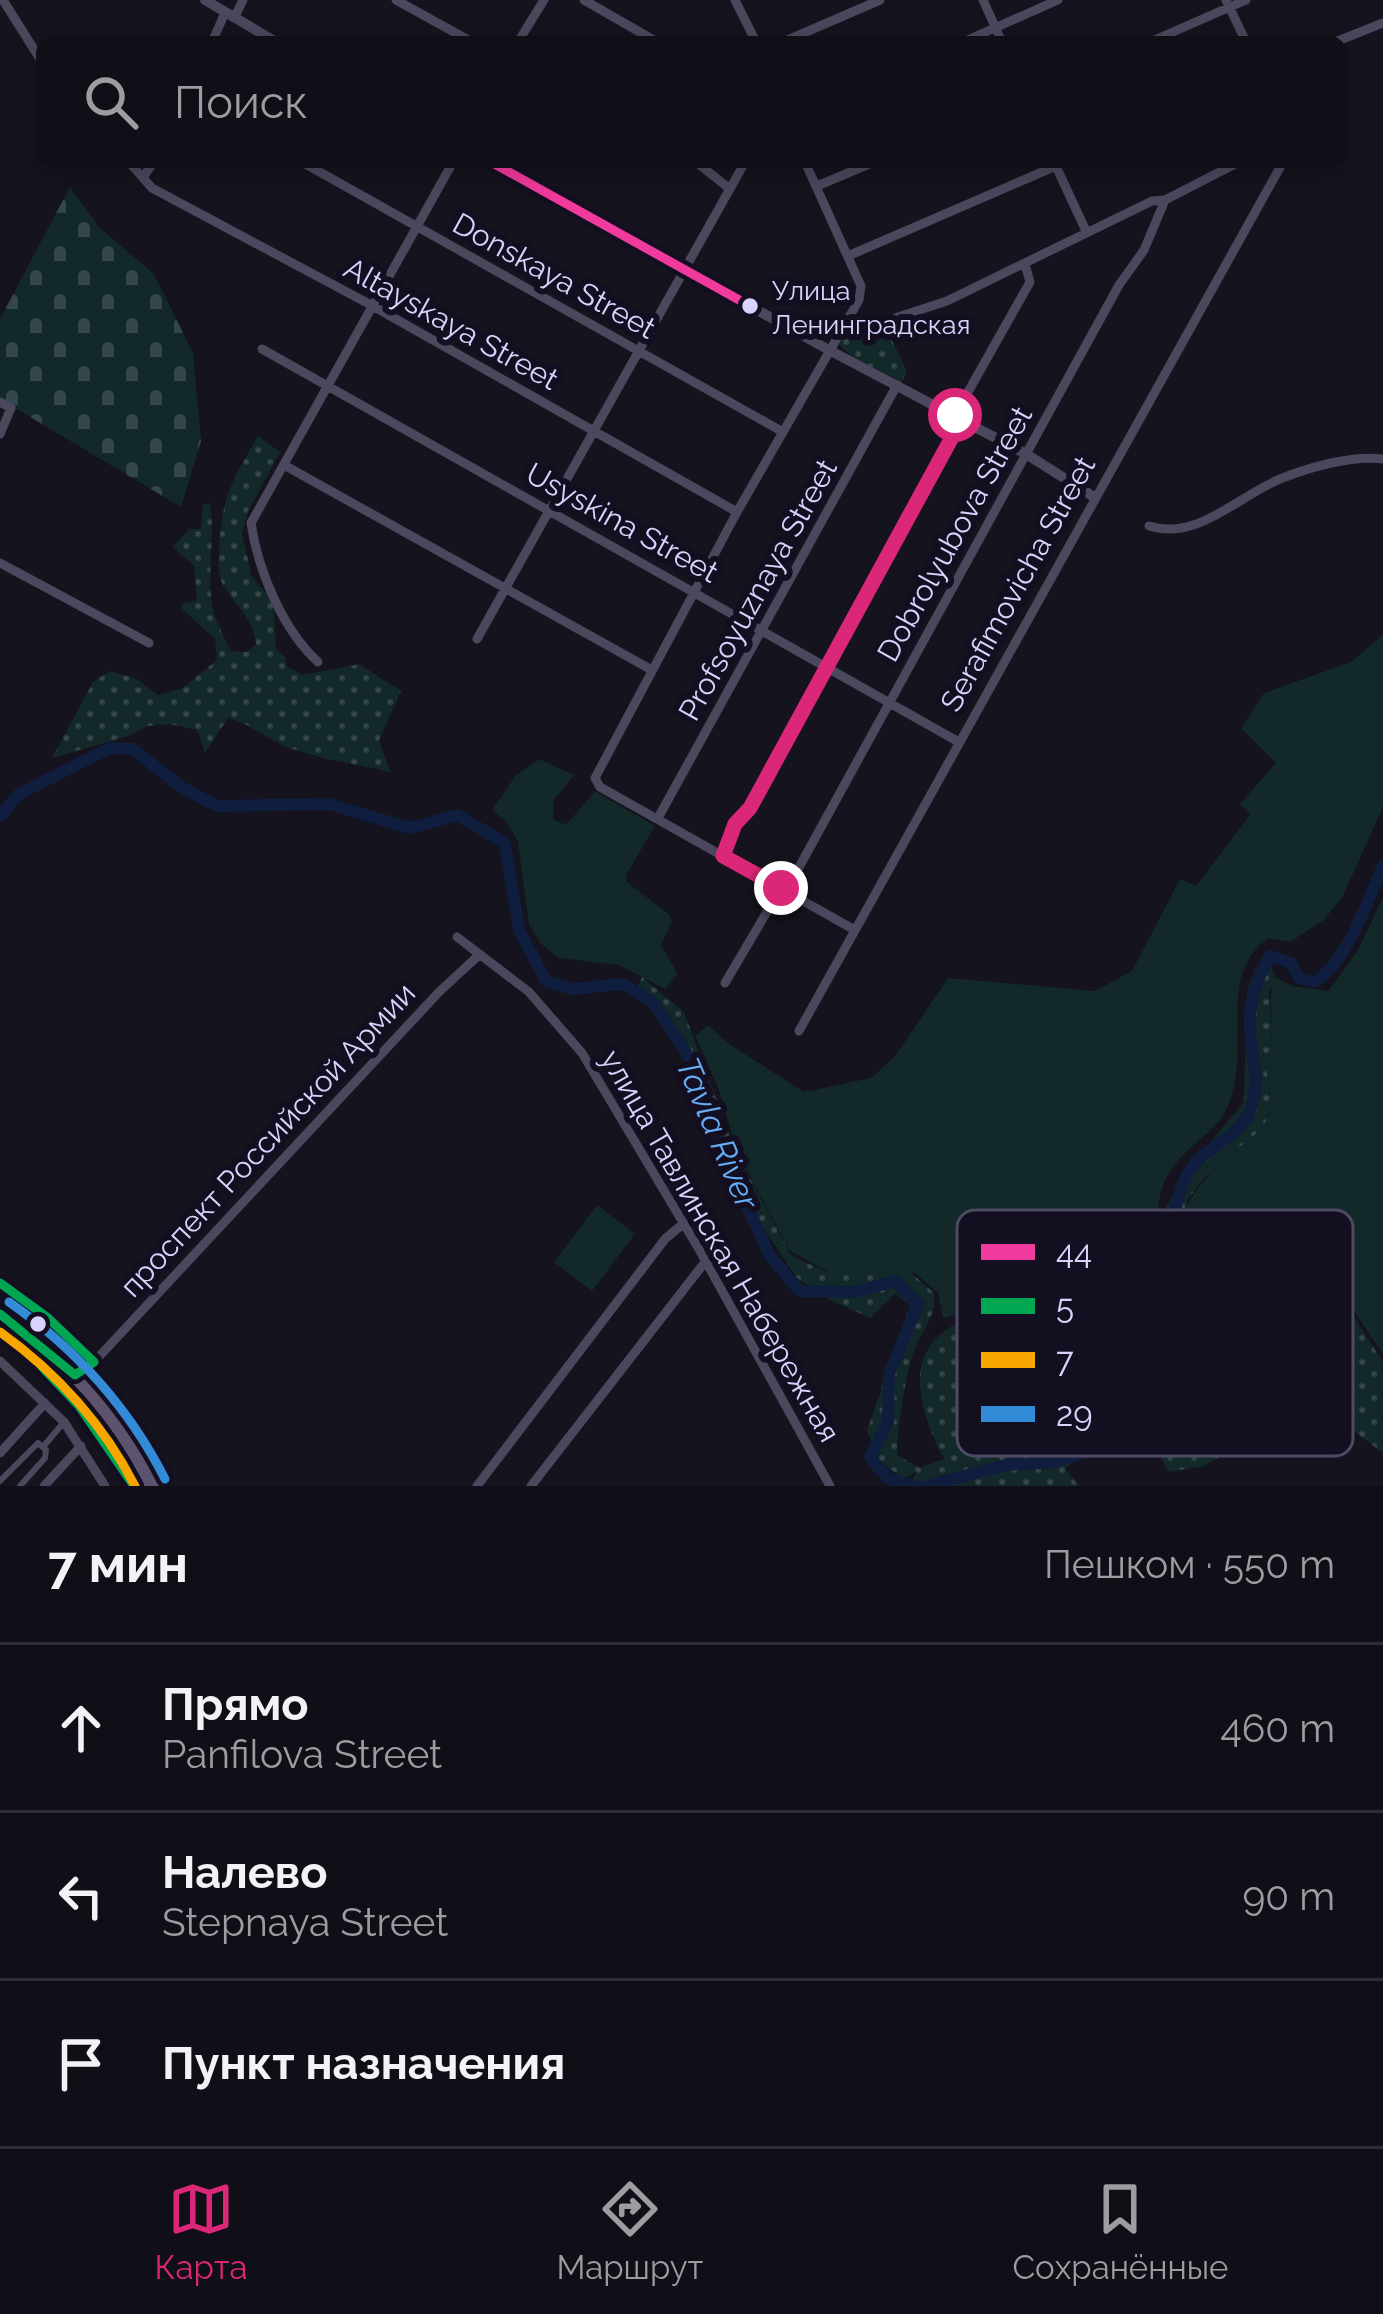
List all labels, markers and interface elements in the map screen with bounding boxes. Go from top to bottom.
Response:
search box [36,36,1347,168]
icon: search [78,69,144,135]
text: Поиск [174,76,308,129]
street label: Donskaya Street [447,205,662,346]
street label: Altayskaya Street [338,250,564,397]
place label: Улица Ленинградская [772,275,970,340]
marker: Улица Ленинградская [739,295,761,317]
route start [928,388,982,442]
street label: Dobrolyubova Street [870,400,1039,667]
street label: Serafimovicha Street [933,450,1102,717]
street label: Profsoyuznaya Street [671,453,844,726]
street label: Usyskina Street [520,455,724,590]
route end [754,861,808,915]
street label: проспект Российской Армии [113,976,422,1304]
street label: улица Тавлинская Набережная [594,1044,847,1448]
water label: Tavla River [668,1052,768,1216]
legend [957,1210,1353,1456]
text: 44 [1056,1233,1092,1272]
text: 5 [1056,1287,1074,1326]
unlabelled marker [27,1313,49,1335]
text: 7 [1056,1341,1074,1380]
text: 29 [1056,1395,1093,1434]
text: 7 мин [48,1534,188,1594]
text: Пешком · 550 m [1044,1541,1335,1587]
text: Прямо [162,1678,309,1731]
icon: ahead [48,1695,114,1761]
text: 460 m [1221,1705,1335,1751]
text: Panfilova Street [162,1731,442,1777]
text: Налево [162,1846,328,1899]
icon: left [48,1863,114,1929]
text: 90 m [1242,1873,1335,1919]
text: Stepnaya Street [162,1899,448,1945]
icon: arrive [48,2031,114,2097]
text: Пункт назначения [162,2037,565,2090]
tab: Карта [155,2176,247,2287]
tab: Маршрут [556,2176,703,2287]
tab: Сохранённые [1012,2176,1228,2287]

